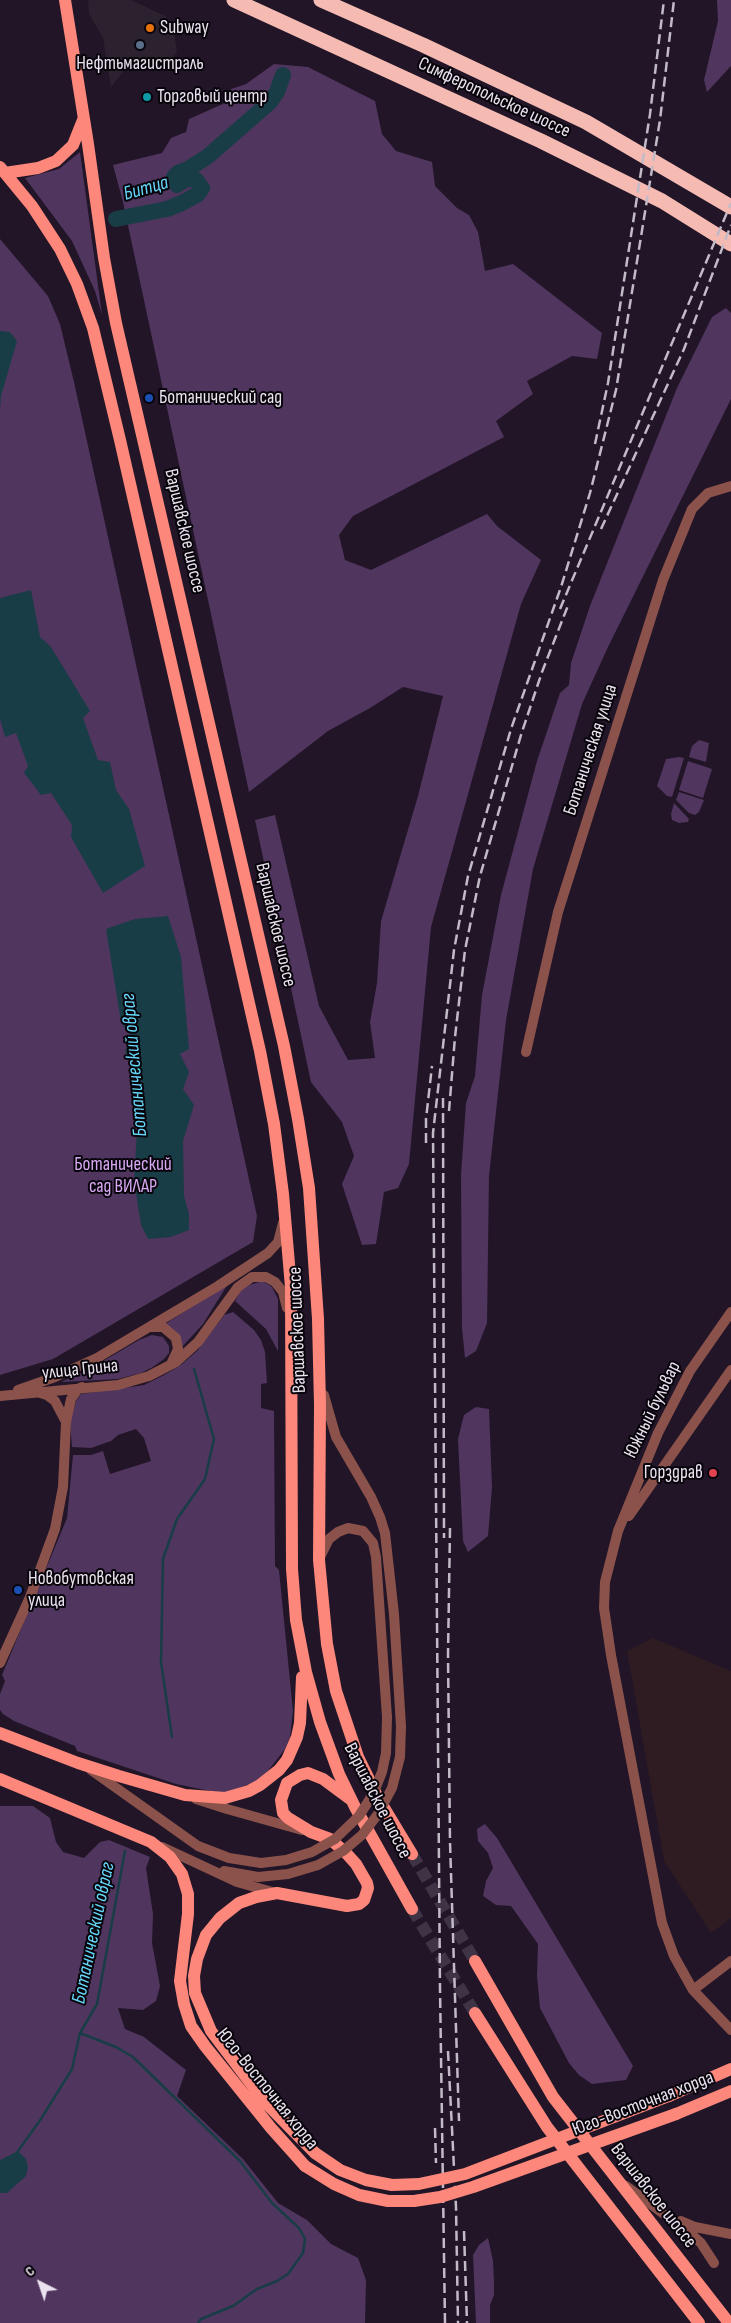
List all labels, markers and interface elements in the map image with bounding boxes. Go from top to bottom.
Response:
place label: Subway [160,17,209,39]
marker: Subway [144,22,156,34]
marker: Нефтьмагистраль [134,39,146,51]
place label: Нефтьмагистраль [76,53,204,75]
street label: Симферопольское шоссе [414,53,574,143]
place label: Торговый центр [157,86,267,108]
marker: Торговый центр [141,91,153,103]
water label: Битца [121,171,171,207]
place label: Ботанический сад [159,387,282,409]
marker: Ботанический сад [143,392,155,404]
street label: Варшавское шоссе [159,467,209,595]
street label: Ботаническая улица [559,682,623,818]
street label: Варшавское шоссе [250,861,300,989]
water label: Ботанический овраг [117,992,153,1138]
park label: Ботанический сад ВИЛАР [74,1154,172,1198]
street label: Варшавское шоссе [284,1266,312,1394]
street label: улица Грина [41,1355,119,1385]
street label: Южный бульвар [620,1358,686,1462]
place label: Горздрав [644,1462,703,1484]
marker: Горздрав [707,1467,719,1479]
place label: Новобутовская улица [28,1568,134,1612]
marker: Новобутовская улица [12,1584,24,1596]
street label: Варшавское шоссе [338,1739,416,1863]
water label: Ботанический овраг [67,1860,121,2006]
street label: Юго-Восточная хорда [211,2024,323,2154]
street label: Юго-Восточная хорда [569,2067,717,2141]
street label: Варшавское шоссе [605,2139,701,2253]
north arrow [15,2258,65,2308]
text: С [22,2263,38,2280]

